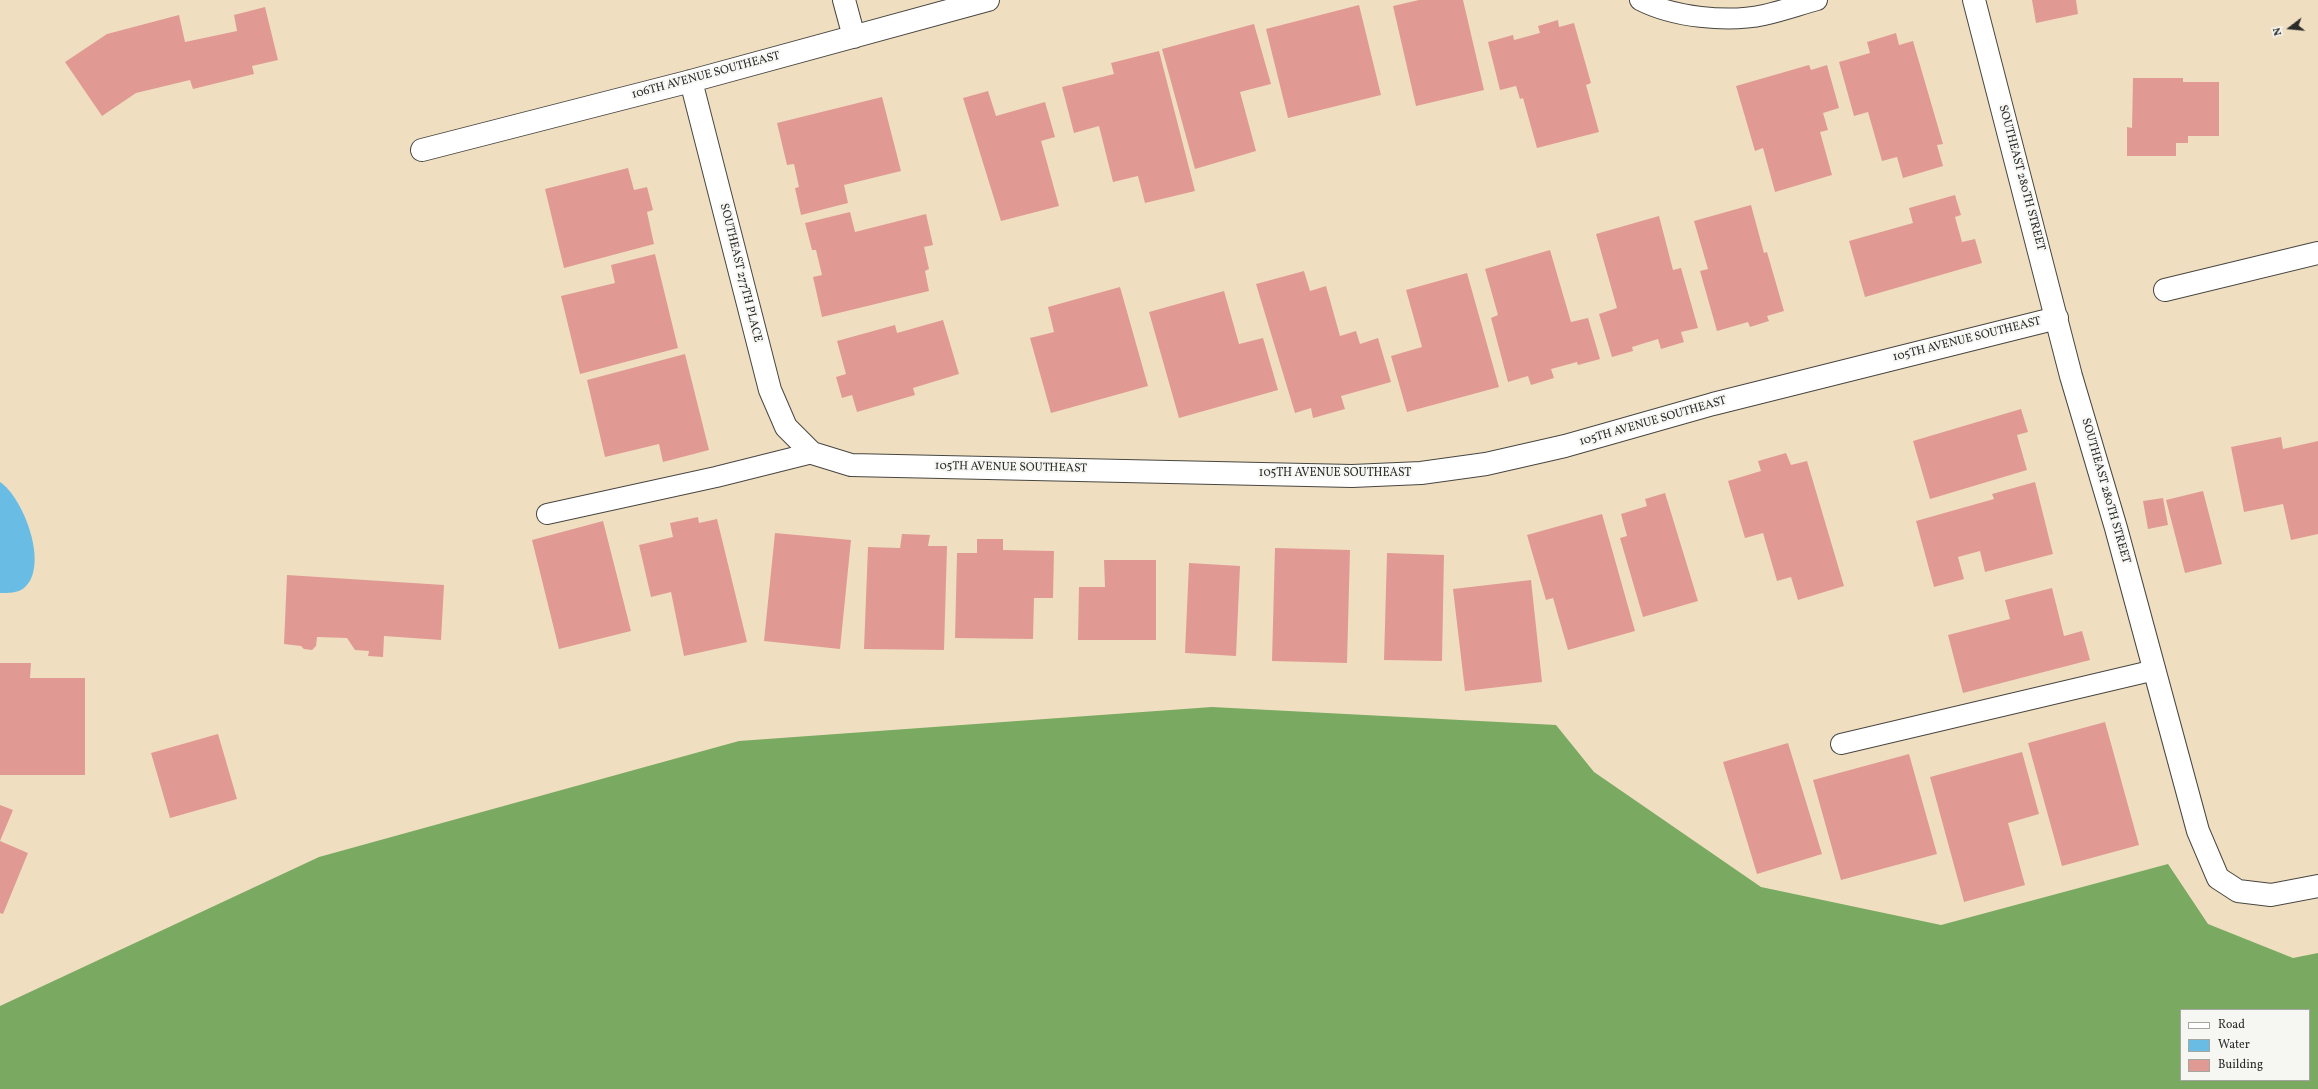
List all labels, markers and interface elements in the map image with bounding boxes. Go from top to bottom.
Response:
north arrow [2270,8,2310,48]
text: N [2270,26,2286,37]
street label: 106TH AVENUE SOUTHEAST [630,49,782,103]
street label: SOUTHEAST 280TH STREET [1995,103,2047,253]
street label: SOUTHEAST 277TH PLACE [716,202,764,344]
street label: 105TH AVENUE SOUTHEAST [1891,315,2043,365]
street label: 105TH AVENUE SOUTHEAST [1578,394,1728,450]
street label: SOUTHEAST 280TH STREET [2077,417,2133,565]
street label: 105TH AVENUE SOUTHEAST [935,459,1087,477]
street label: 105TH AVENUE SOUTHEAST [1259,467,1411,481]
legend [2180,1009,2310,1081]
text: Road [2218,1017,2245,1033]
text: Water [2218,1037,2250,1053]
text: Building [2218,1057,2263,1073]

